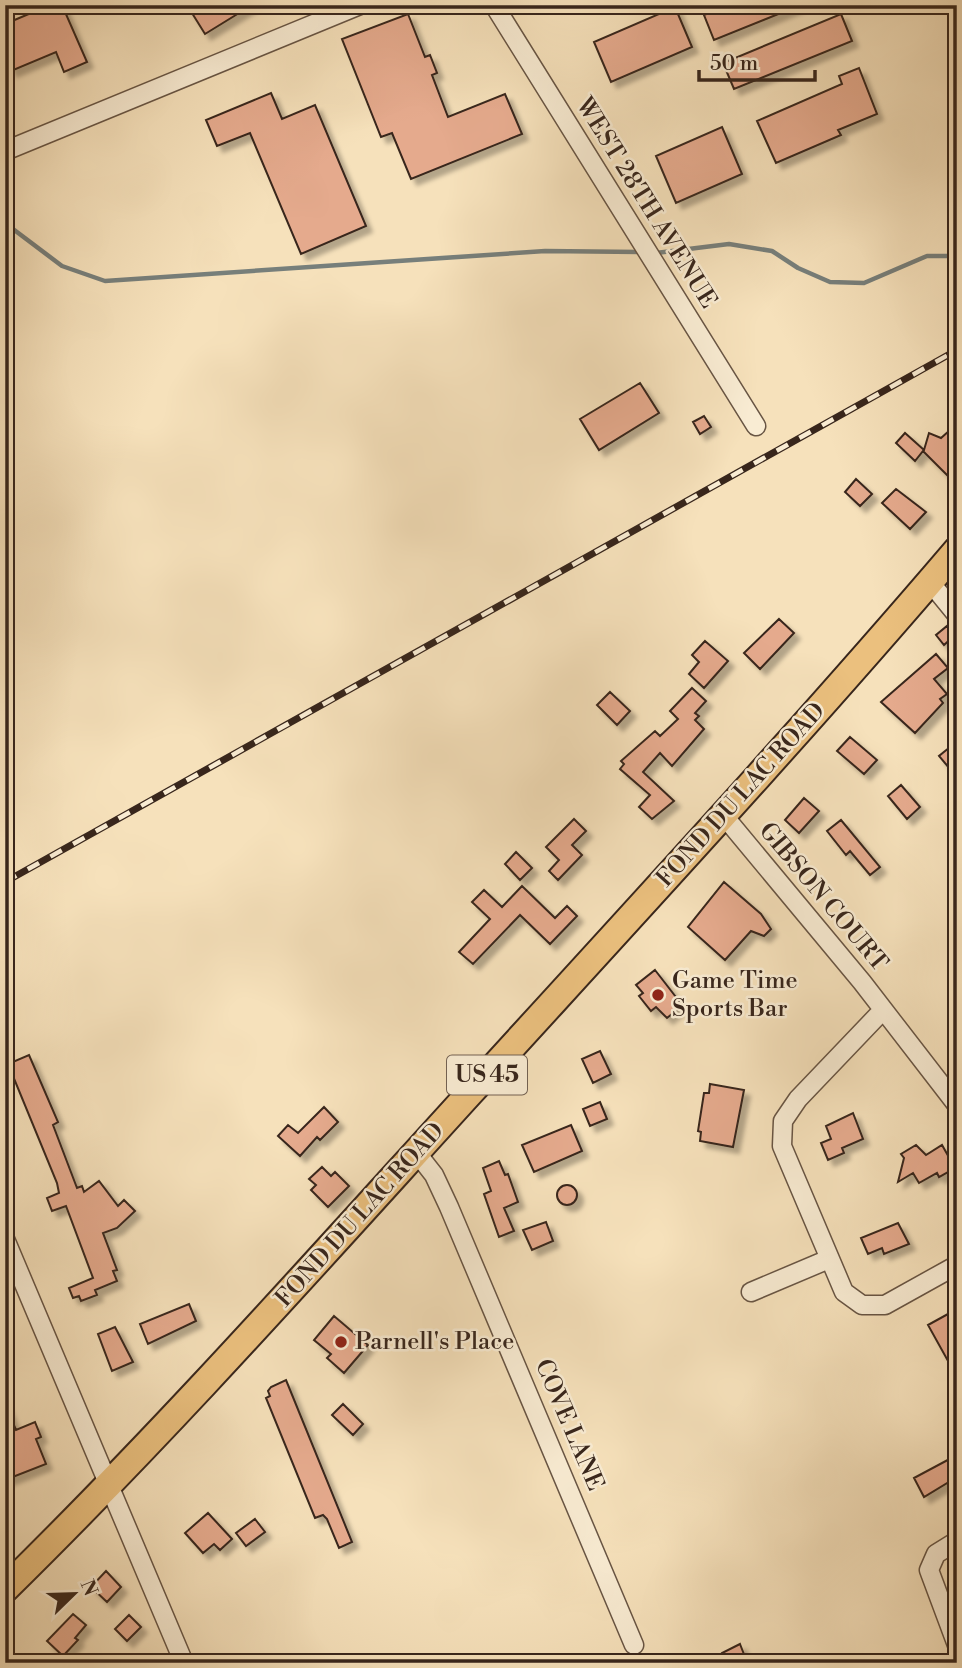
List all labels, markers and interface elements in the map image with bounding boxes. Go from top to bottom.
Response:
scale bar [699,38,815,82]
text: 50 m [710,51,758,77]
street label: WEST 28TH AVENUE [568,91,723,314]
street label: FOND DU LAC ROAD [650,696,832,894]
street label: GIBSON COURT [752,817,894,978]
place label: Game Time Sports Bar [672,966,798,1024]
marker: Game Time Sports Bar [650,987,666,1003]
road number: US 45 [447,1056,527,1094]
street label: FOND DU LAC ROAD [269,1116,451,1314]
place label: Parnell's Place [355,1327,514,1357]
marker: Parnell's Place [333,1334,349,1350]
street label: COVE LANE [528,1355,610,1495]
north arrow [38,1560,108,1630]
text: N [75,1576,103,1599]

